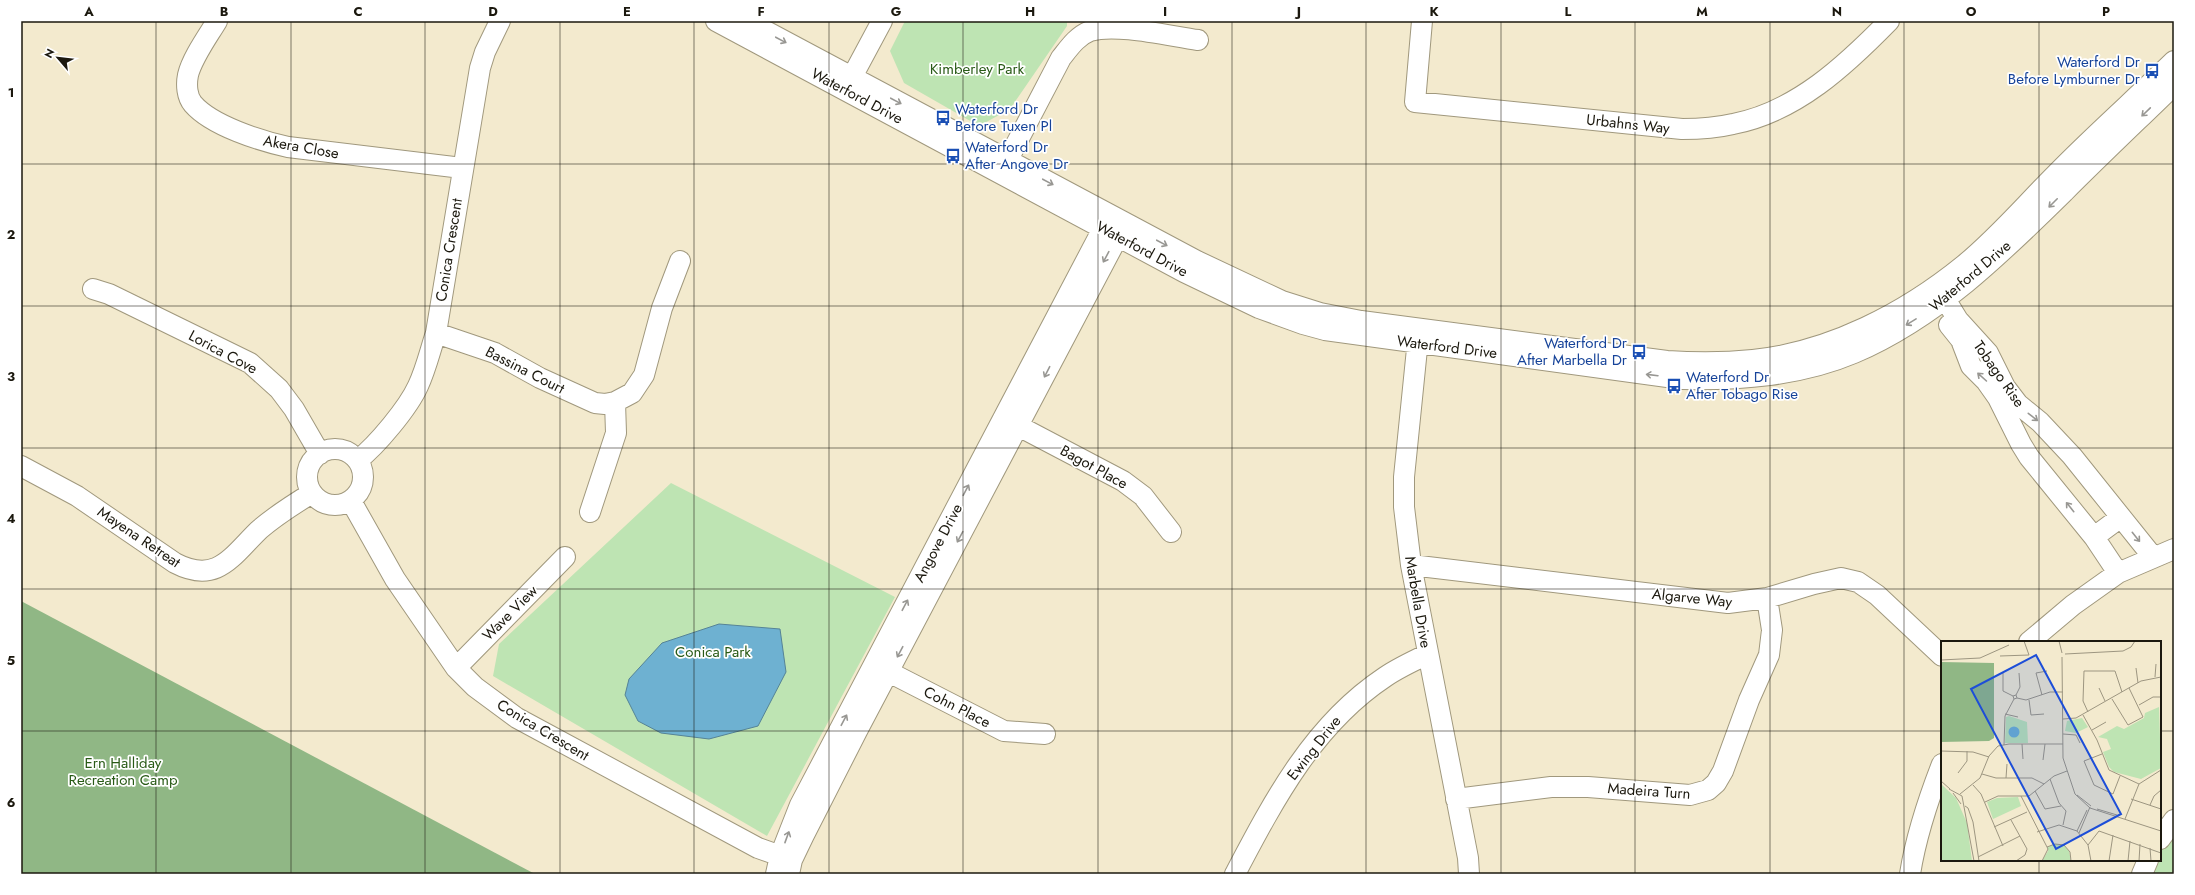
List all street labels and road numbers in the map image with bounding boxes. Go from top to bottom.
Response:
street label: Waterford Drive [807,63,907,130]
street label: Urbahns Way [1585,109,1671,139]
street label: Akera Close [261,130,341,165]
street label: Conica Crescent [430,196,468,303]
street label: Waterford Drive [1092,216,1192,283]
street label: Waterford Drive [1924,235,2016,317]
street label: Lorica Cove [185,325,262,379]
street label: Waterford Drive [1396,330,1499,364]
street label: Tobago Rise [1968,336,2030,412]
street label: Bassina Court [482,341,569,400]
street label: Bagot Place [1056,439,1132,495]
street label: Angove Drive [908,500,968,586]
street label: Mayena Retreat [93,501,185,573]
street label: Marbella Drive [1399,554,1437,650]
street label: Wave View [477,580,543,646]
street label: Algarve Way [1651,583,1734,613]
street label: Cohn Place [920,681,995,733]
street label: Conica Crescent [493,694,594,767]
street label: Ewing Drive [1282,711,1346,785]
street label: Madeira Turn [1607,777,1691,805]

